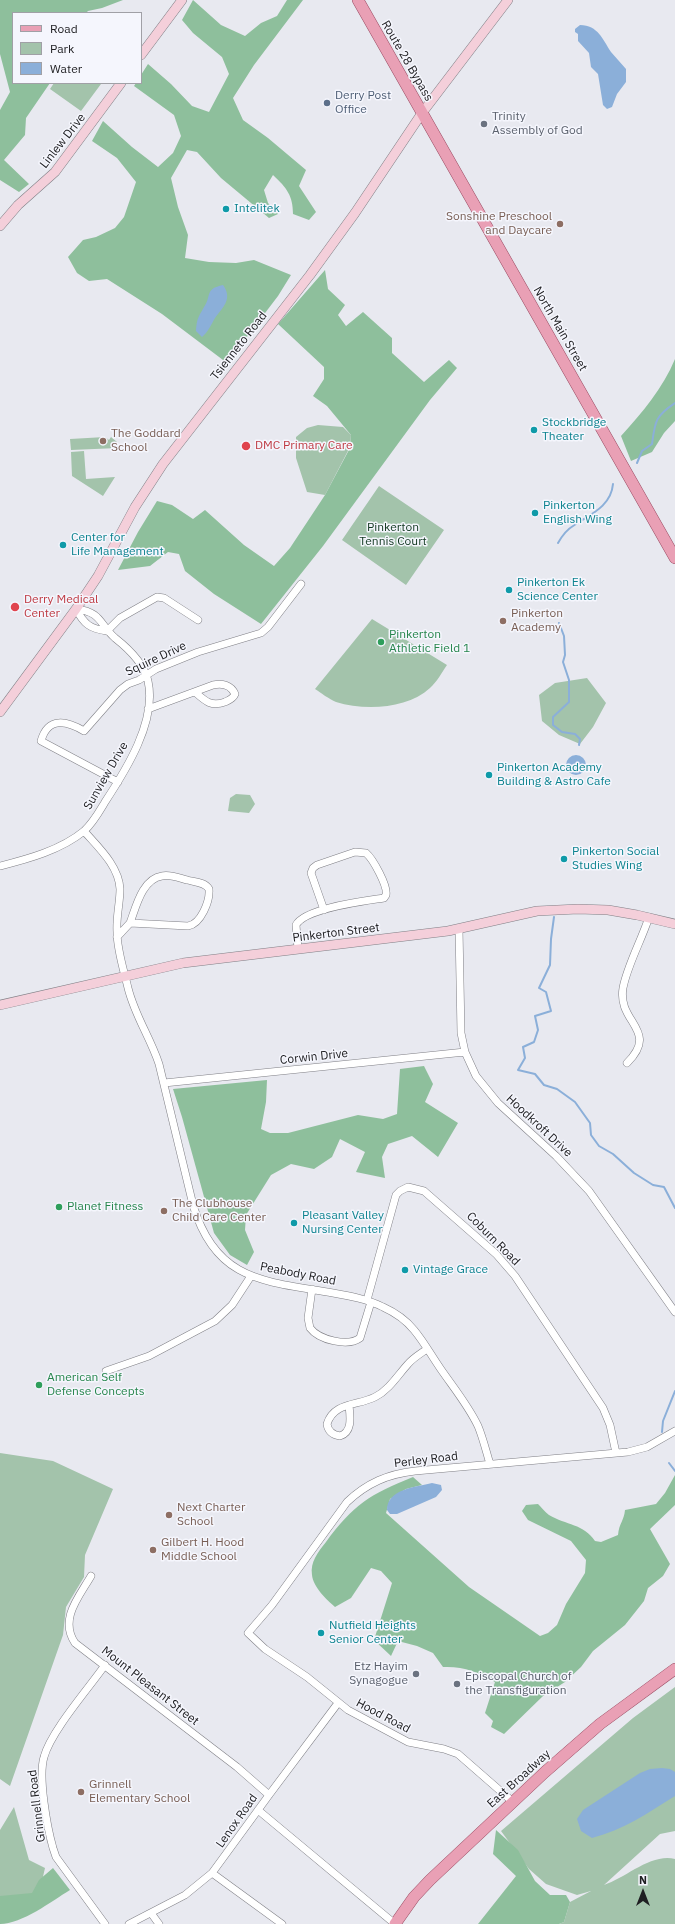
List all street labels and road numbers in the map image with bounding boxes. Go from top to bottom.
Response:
street label: Route 28 Bypass [378,18,436,104]
street label: Linlew Drive [37,111,89,171]
street label: North Main Street [530,284,590,374]
street label: Tsienneto Road [208,309,270,383]
street label: Squire Drive [123,639,189,679]
street label: Sunview Drive [81,740,131,812]
street label: Pinkerton Street [292,921,380,945]
street label: Corwin Drive [279,1046,349,1068]
street label: Hoodkroft Drive [503,1092,575,1160]
street label: Coburn Road [463,1209,523,1269]
street label: Peabody Road [259,1260,337,1288]
street label: Perley Road [393,1449,459,1471]
street label: Mount Pleasant Street [98,1643,202,1729]
street label: Hood Road [353,1696,413,1736]
street label: East Broadway [484,1747,554,1811]
street label: Grinnell Road [25,1769,49,1843]
street label: Lenox Road [213,1791,261,1851]

